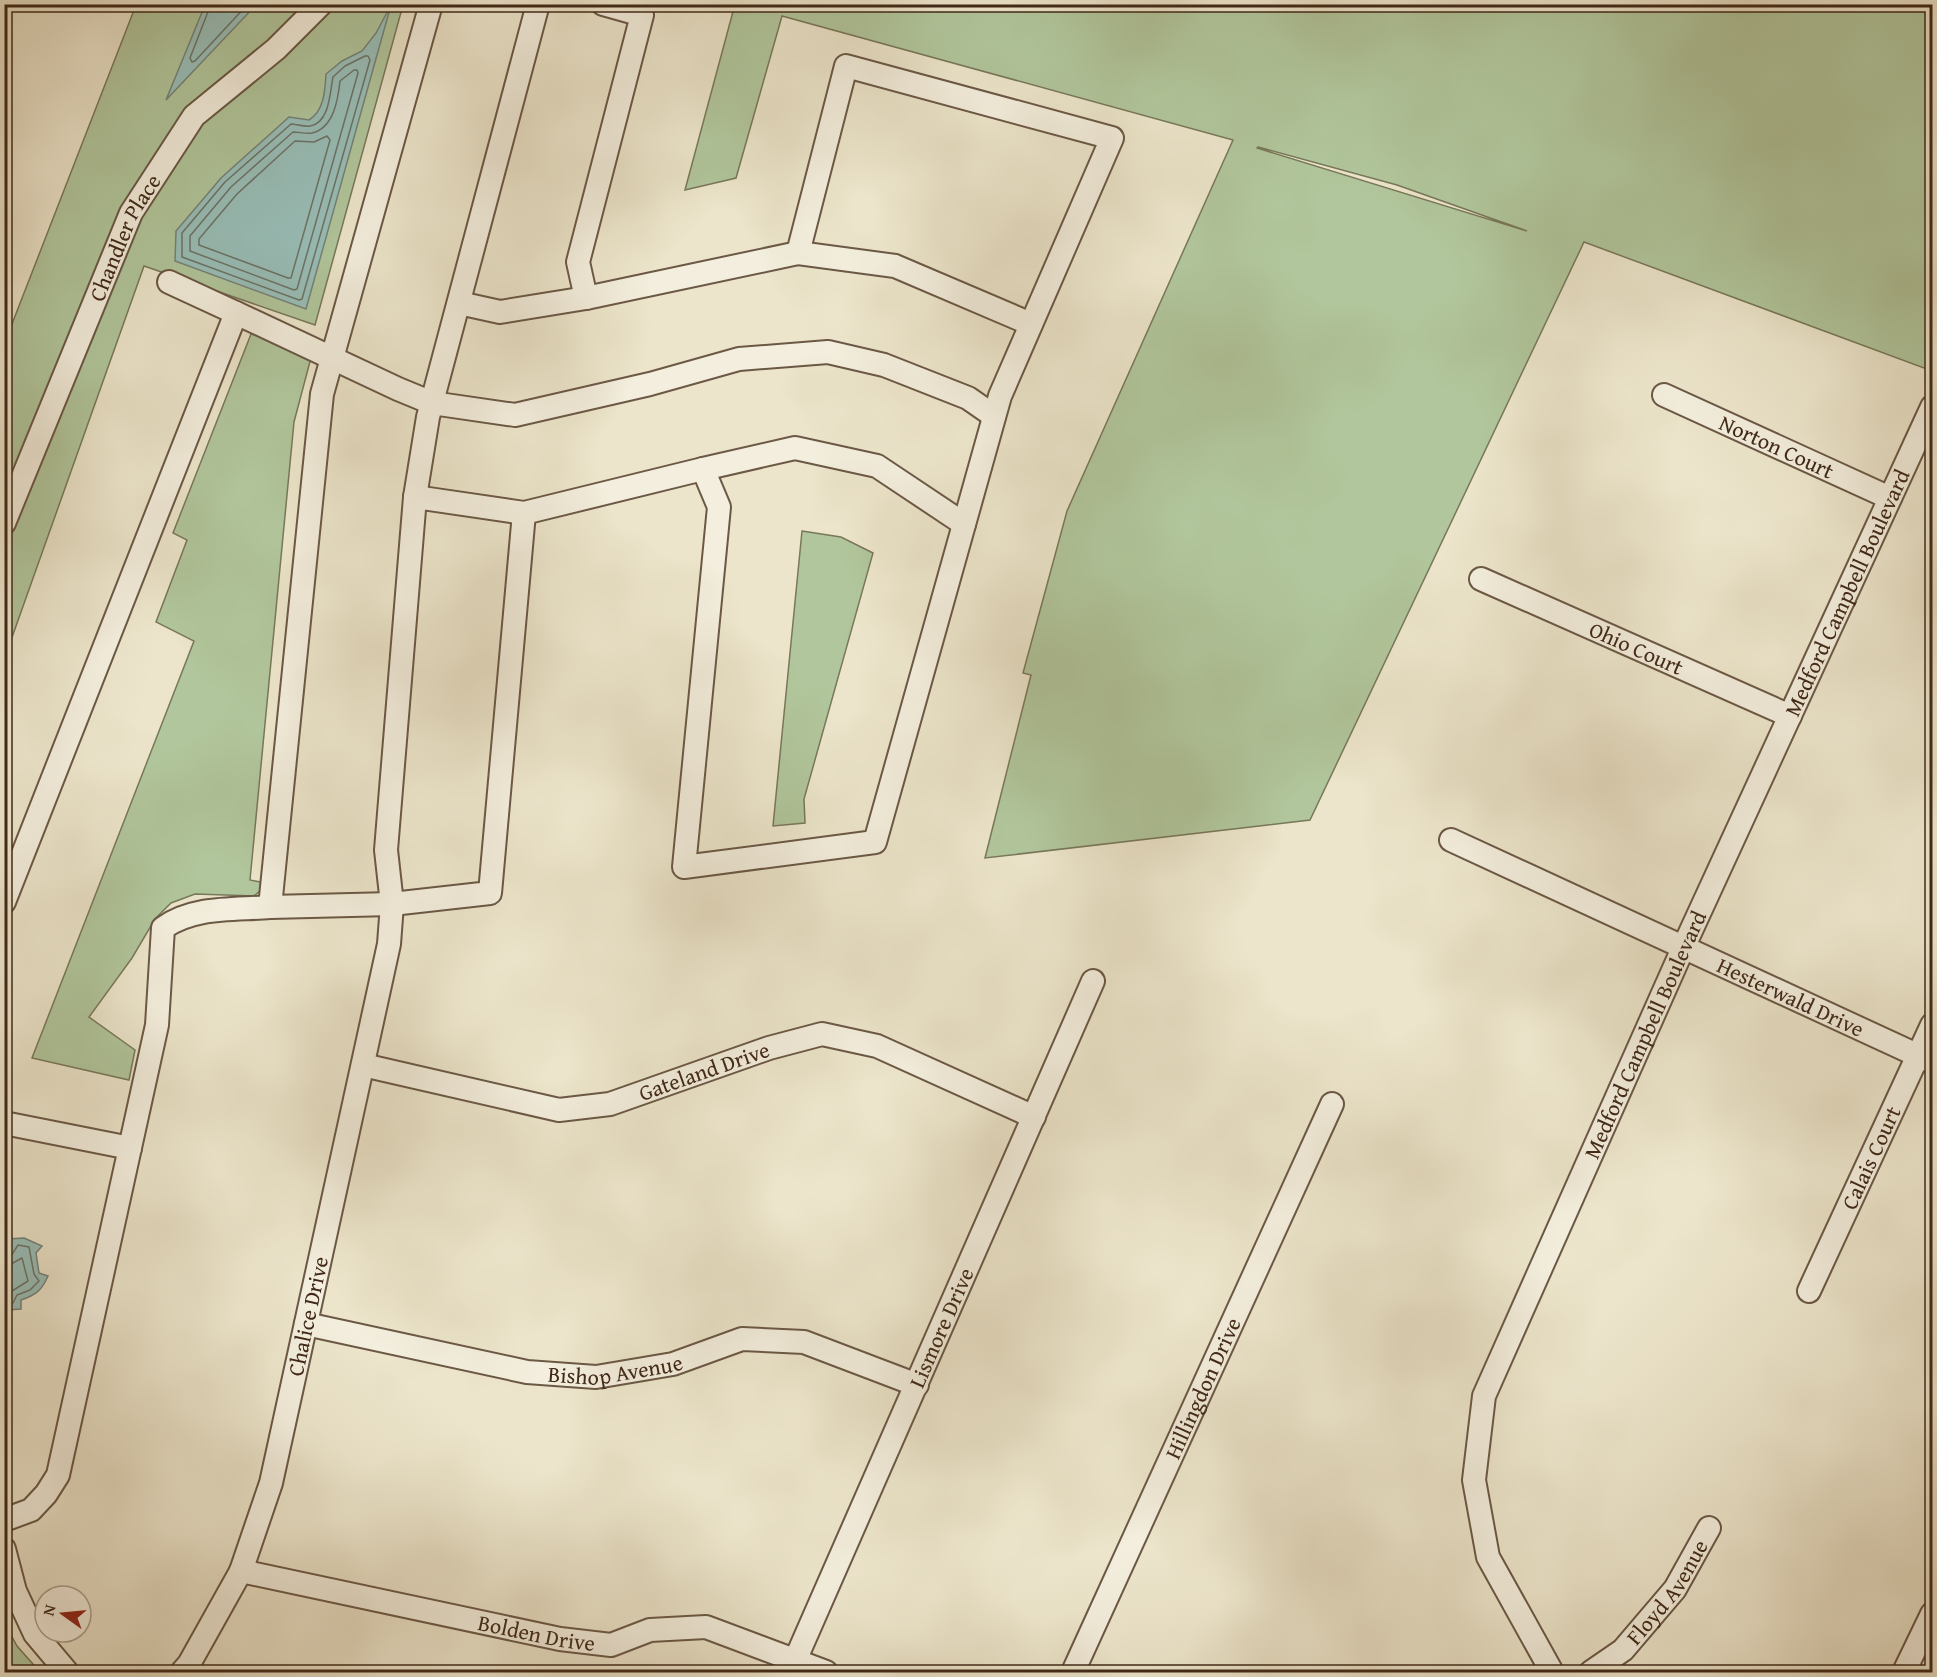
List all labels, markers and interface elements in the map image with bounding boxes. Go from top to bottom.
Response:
street label: Chandler Place [81,167,168,306]
street label: Norton Court [1714,406,1840,487]
street label: Medford Campbell Boulevard [1776,464,1917,721]
street label: Ohio Court [1584,613,1689,683]
street label: Medford Campbell Boulevard [1575,905,1714,1164]
street label: Hesterwald Drive [1712,949,1869,1045]
street label: Gateland Drive [634,1033,774,1109]
street label: Calais Court [1833,1100,1909,1215]
street label: Chalice Drive [279,1253,336,1379]
street label: Lismore Drive [901,1263,981,1393]
street label: Hillingdon Drive [1156,1312,1249,1464]
street label: Bishop Avenue [547,1346,687,1393]
street label: Floyd Avenue [1618,1533,1716,1652]
north arrow [33,1584,93,1644]
text: N [36,1602,62,1618]
street label: Bolden Drive [475,1606,597,1659]

